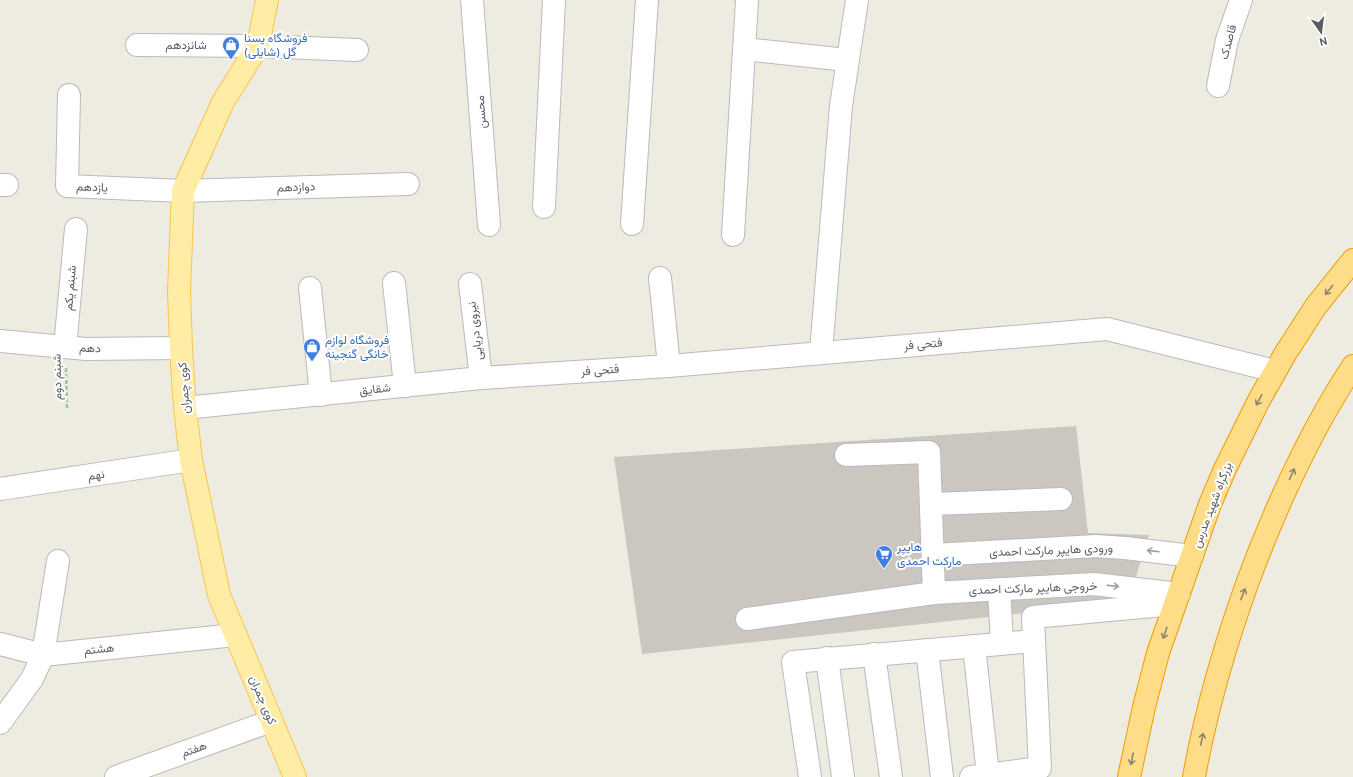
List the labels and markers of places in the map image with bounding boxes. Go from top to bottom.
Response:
place label: فروشگاه یسنا گل (شایلی) [244,31,307,61]
shop icon: فروشگاه یسنا گل (شایلی) [221,35,241,60]
place label: فروشگاه لوازم خانگی گنجینه [325,333,389,363]
shop icon: فروشگاه لوازم خانگی گنجینه [302,337,322,362]
place label: هایپر مارکت احمدی [896,540,961,570]
supermarket icon: هایپر مارکت احمدی [874,544,894,569]

